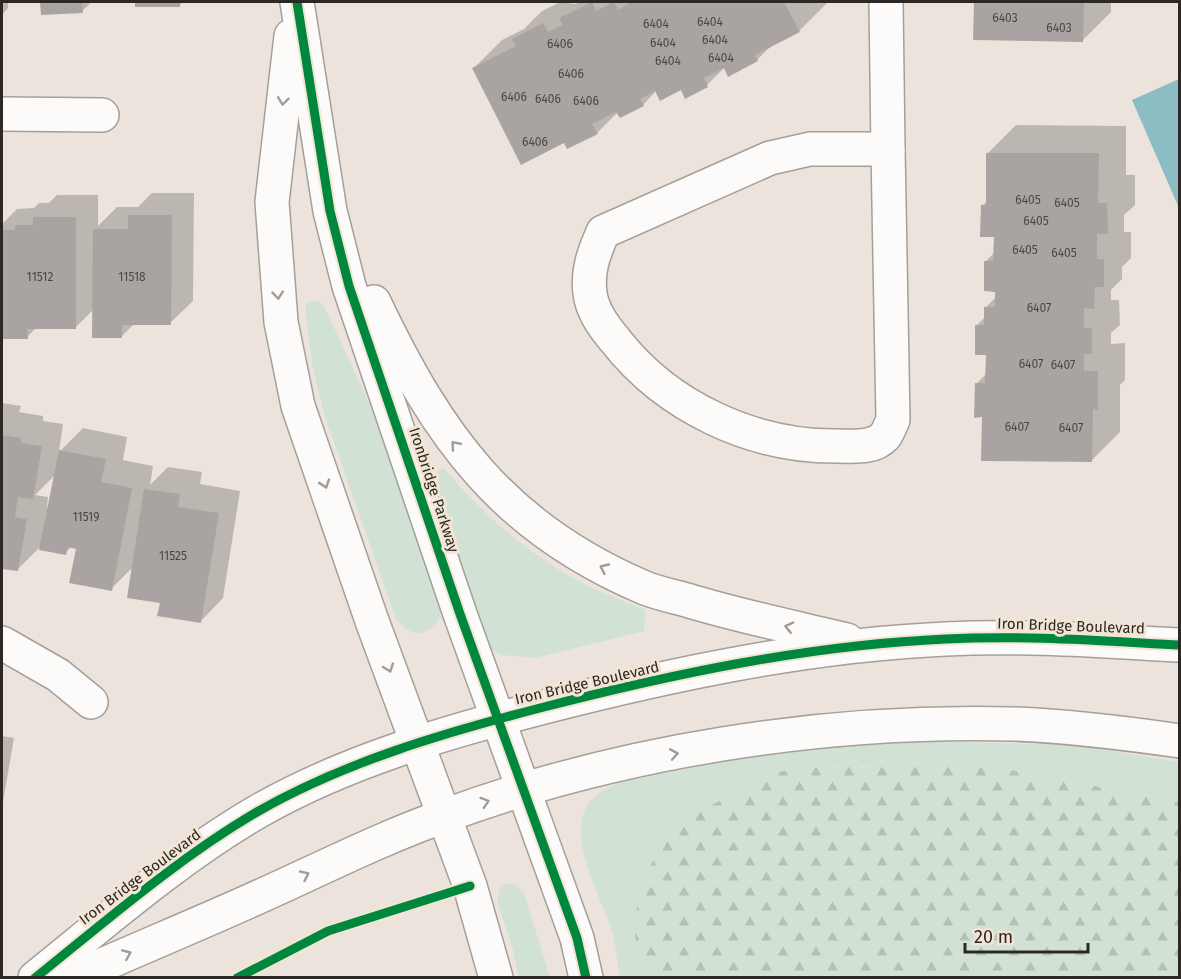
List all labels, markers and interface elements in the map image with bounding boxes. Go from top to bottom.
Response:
house number: 6403 [992,11,1018,25]
house number: 6404 [697,15,724,29]
house number: 6404 [643,17,670,31]
house number: 6403 [1046,21,1072,35]
house number: 6404 [702,33,729,47]
house number: 6404 [650,36,677,50]
house number: 6406 [547,37,573,51]
house number: 6404 [708,51,735,65]
house number: 6404 [655,54,682,68]
house number: 6406 [558,67,584,81]
house number: 6406 [501,90,527,104]
house number: 6406 [535,92,561,106]
house number: 6406 [573,94,599,108]
one-way arrow [278,97,290,106]
house number: 6406 [522,135,548,149]
house number: 6405 [1015,193,1041,207]
house number: 6405 [1054,196,1080,210]
house number: 6405 [1023,214,1049,228]
house number: 6405 [1012,243,1038,257]
house number: 6405 [1051,246,1077,260]
house number: 11512 [27,270,53,284]
house number: 11518 [118,270,146,284]
one-way arrow [271,291,284,300]
house number: 6407 [1027,301,1051,315]
house number: 6407 [1019,357,1043,371]
house number: 6407 [1051,358,1075,372]
house number: 6407 [1005,420,1029,434]
house number: 6407 [1059,421,1083,435]
street label: Ironbridge Parkway [405,425,463,555]
one-way arrow [452,441,463,452]
one-way arrow [318,478,330,489]
house number: 11519 [72,510,100,524]
house number: 11525 [159,549,187,563]
one-way arrow [599,564,610,576]
street label: Iron Bridge Boulevard [997,614,1145,638]
one-way arrow [784,621,794,634]
street label: Iron Bridge Boulevard [513,658,661,708]
one-way arrow [382,662,395,673]
one-way arrow [669,748,679,761]
one-way arrow [479,797,490,809]
street label: Iron Bridge Boulevard [76,825,204,929]
one-way arrow [298,870,309,882]
scale bar [965,916,1088,954]
text: 20 m [974,926,1013,948]
one-way arrow [120,949,131,961]

